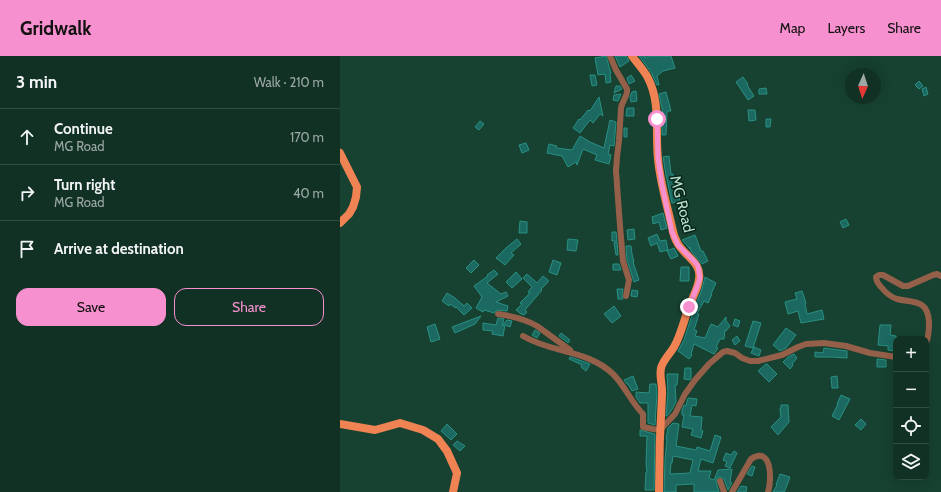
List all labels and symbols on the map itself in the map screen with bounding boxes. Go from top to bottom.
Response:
north arrow [845,68,881,104]
route start [648,110,666,128]
street label: MG Road [666,174,698,234]
route end [680,298,698,316]

